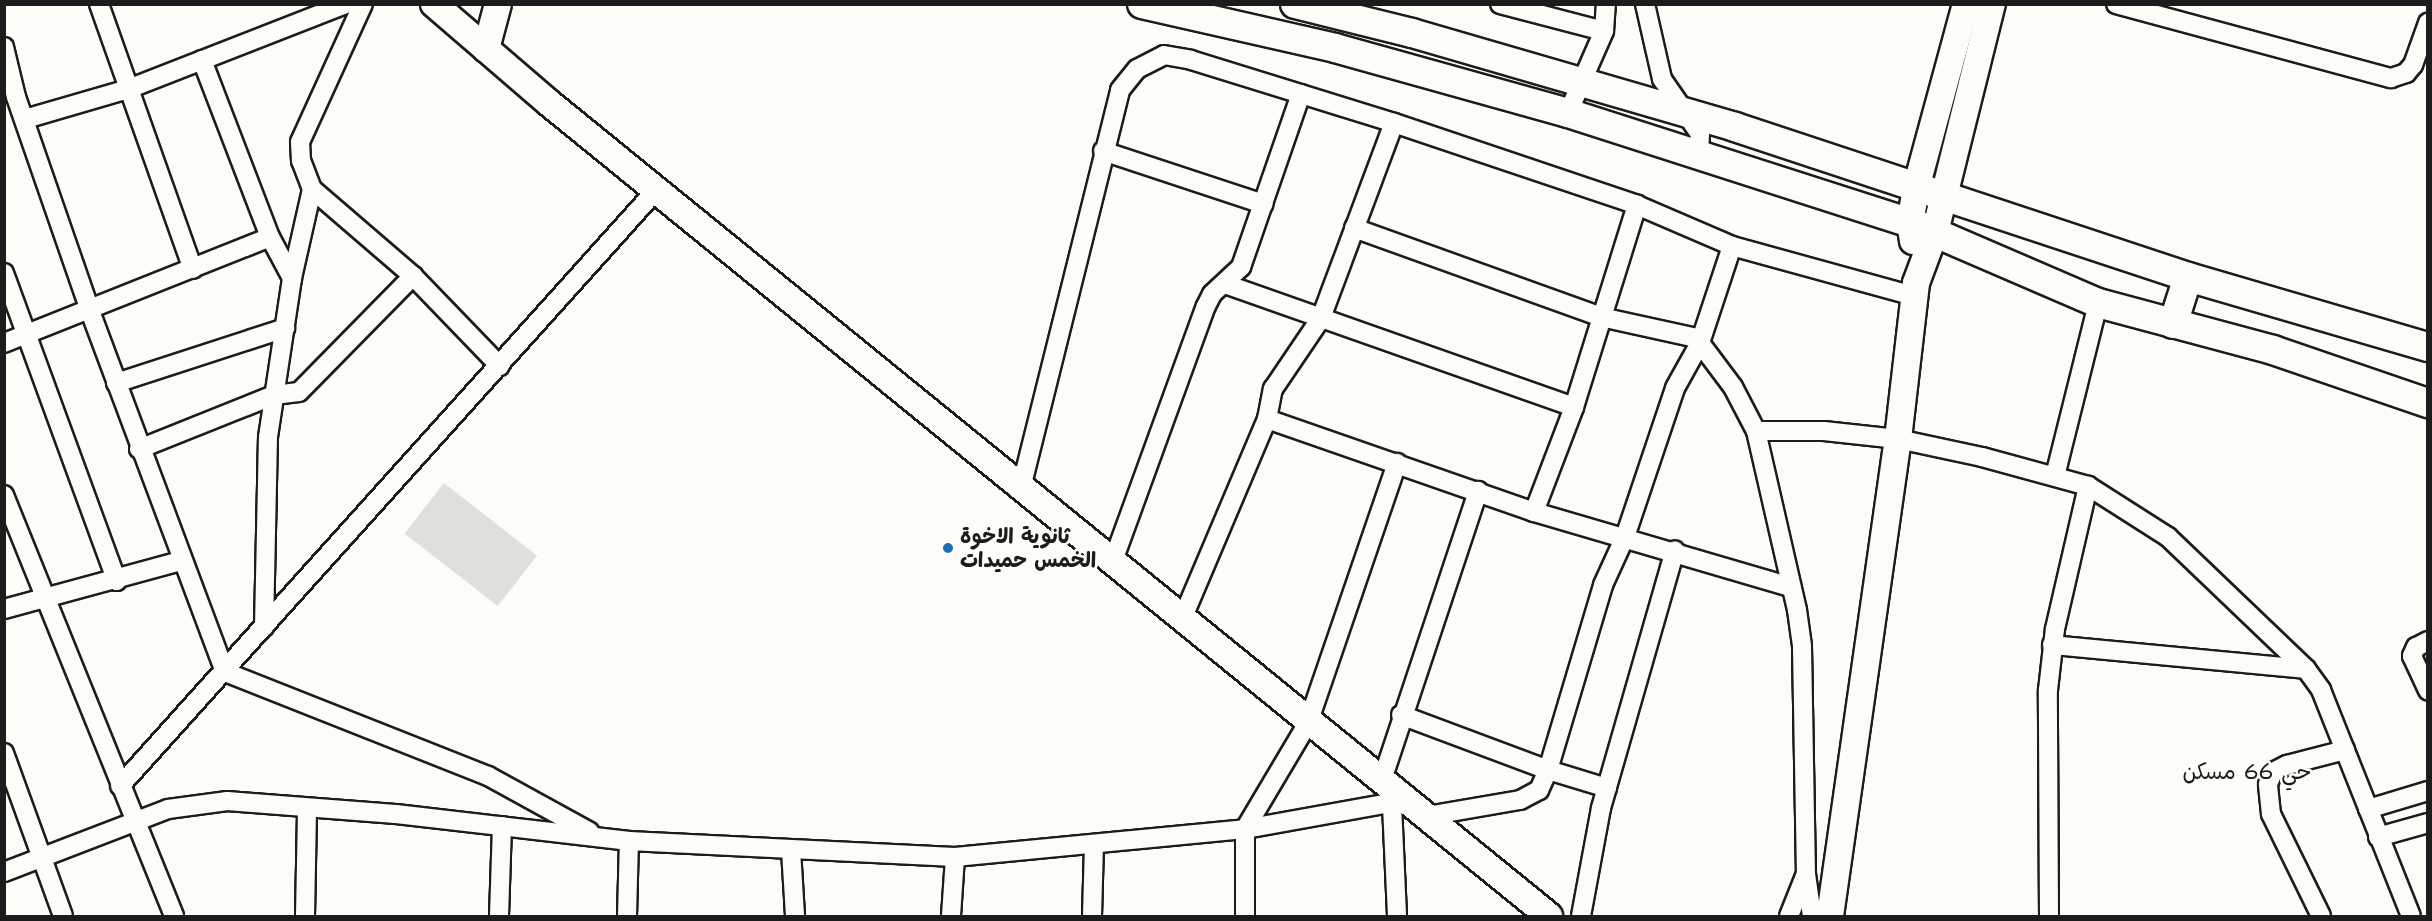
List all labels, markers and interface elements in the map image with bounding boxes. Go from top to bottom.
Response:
place label: ثانوية الاخوة الخمس حميدات [960,523,1096,573]
marker: ثانوية الاخوة الخمس حميدات [941,541,955,555]
district label: حي 66 مسكن [2182,759,2312,785]

